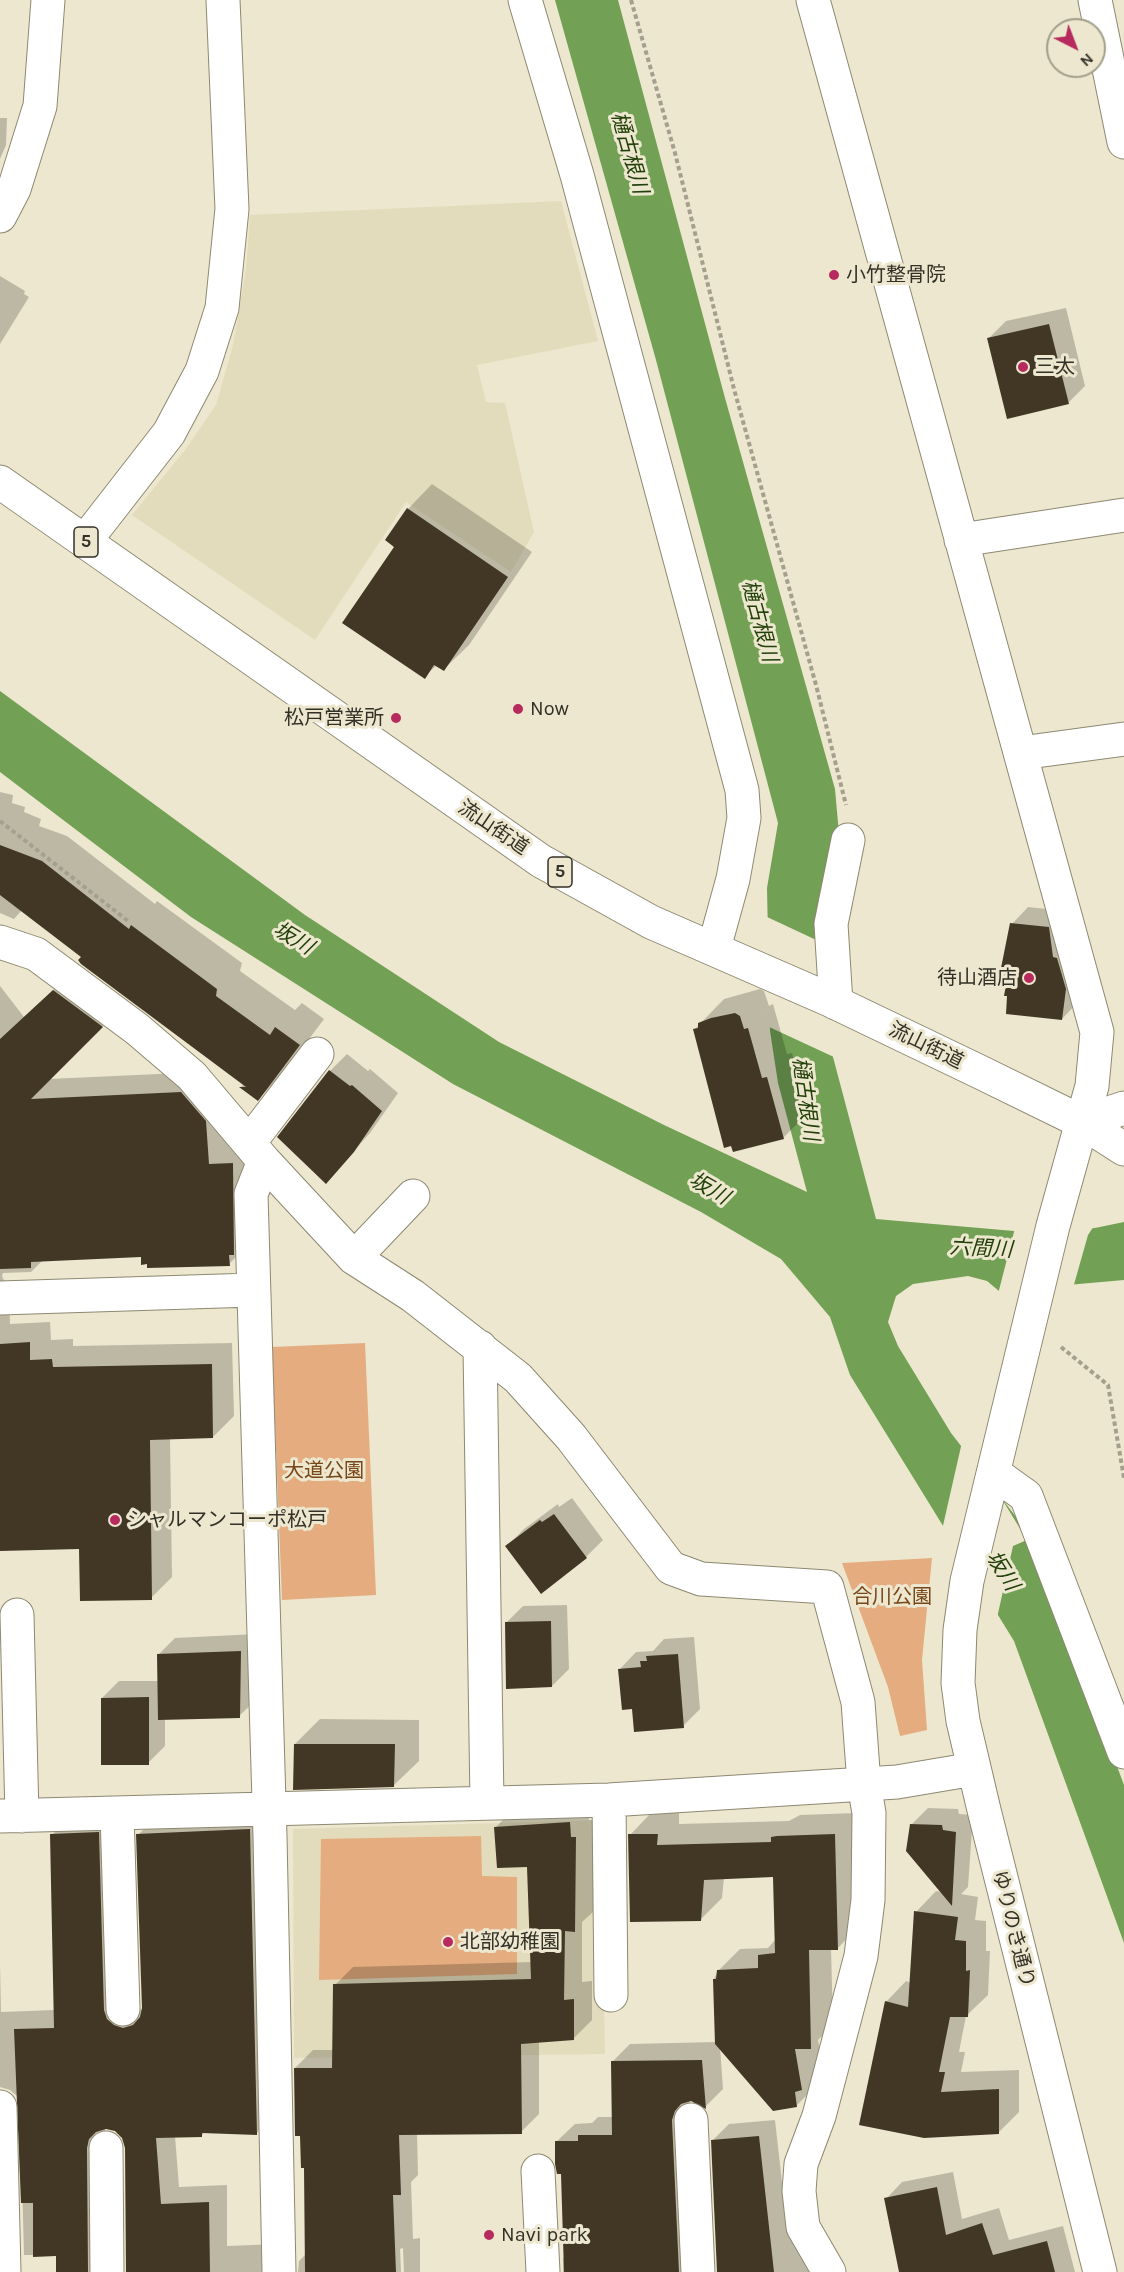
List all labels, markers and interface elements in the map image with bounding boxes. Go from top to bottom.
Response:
north arrow [1046,18,1106,78]
text: N [1076,49,1098,71]
water label: 樋古根川 [605,109,653,197]
place label: 小竹整骨院 [846,263,946,287]
marker: 小竹整骨院 [827,268,841,282]
place label: 三太 [1035,355,1075,379]
marker: 三太 [1016,360,1030,374]
road number: 5 [74,527,98,557]
water label: 樋古根川 [736,577,782,665]
place label: Now [530,697,569,721]
marker: Now [511,702,525,716]
place label: 松戸営業所 [284,706,384,730]
marker: 松戸営業所 [389,711,403,725]
street label: 流山街道 [453,796,533,860]
road number: 5 [548,857,572,887]
water label: 坂川 [269,917,317,961]
place label: 待山酒店 [937,966,1017,990]
marker: 待山酒店 [1022,971,1036,985]
street label: 流山街道 [885,1018,967,1074]
water label: 樋古根川 [787,1056,823,1142]
water label: 坂川 [685,1168,733,1210]
water label: 六間川 [949,1235,1013,1263]
park label: 大道公園 [284,1459,364,1483]
place label: シャルマンコーポ松戸 [127,1508,327,1532]
marker: シャルマンコーポ松戸 [108,1513,122,1527]
water label: 坂川 [980,1547,1024,1595]
park label: 合川公園 [852,1585,932,1609]
street label: ゆりのき通り [987,1868,1039,1990]
place label: 北部幼稚園 [460,1930,560,1954]
marker: 北部幼稚園 [441,1935,455,1949]
place label: Navi park [501,2223,588,2247]
marker: Navi park [482,2228,496,2242]

